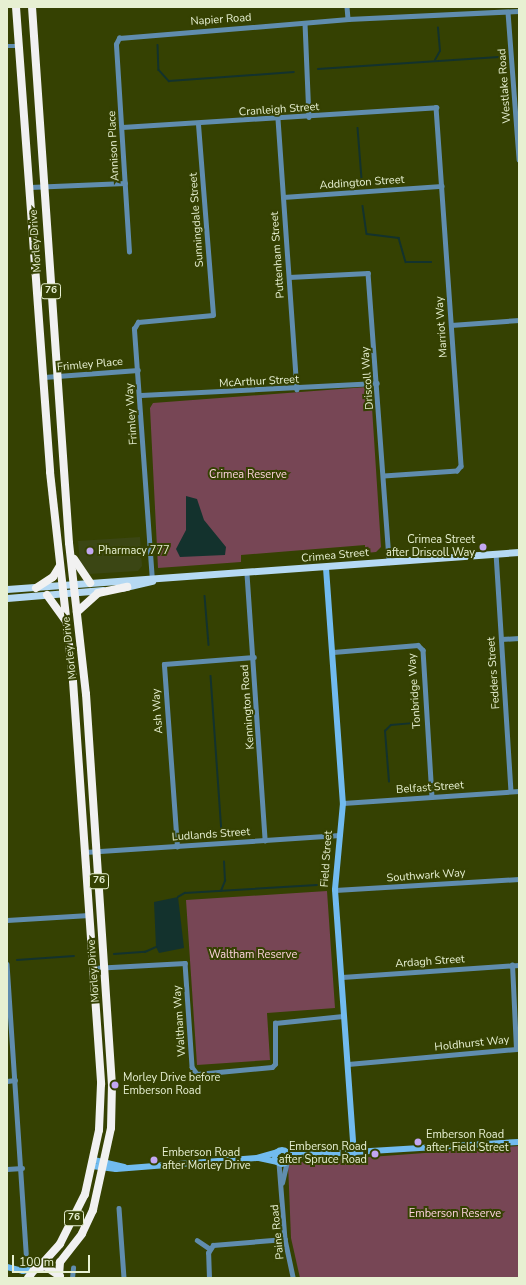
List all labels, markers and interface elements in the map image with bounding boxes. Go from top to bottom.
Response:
street label: Napier Road [190,11,252,29]
street label: Westlake Road [496,48,514,124]
street label: Cranleigh Street [238,101,320,119]
street label: Annison Place [106,110,122,182]
street label: Sunningdale Street [187,172,207,268]
street label: Addington Street [319,173,405,193]
street label: Morley Drive [27,209,45,273]
street label: Puttenham Street [268,211,288,299]
road number: 76 [41,283,61,299]
street label: Marriot Way [433,296,451,358]
street label: Driscoll Way [359,346,377,410]
street label: Frimley Place [56,356,124,374]
street label: McArthur Street [219,373,299,391]
street label: Frimley Way [123,383,141,445]
park label: Crimea Reserve [209,468,287,482]
place label: Crimea Street after Driscoll Way [386,534,475,560]
marker: Crimea Street after Driscoll Way [478,542,488,552]
place label: Pharmacy 777 [98,544,170,558]
marker: Pharmacy 777 [85,546,95,556]
street label: Crimea Street [301,546,369,566]
street label: Morley Drive [60,616,80,680]
street label: Fedders Street [485,636,503,710]
street label: Tonbridge Way [406,653,424,729]
street label: Kennington Road [238,664,258,750]
street label: Ash Way [150,688,166,734]
street label: Belfast Street [396,779,464,797]
street label: Ludlands Street [171,826,251,844]
street label: Field Street [318,830,336,888]
street label: Southwark Way [386,867,466,885]
road number: 76 [89,873,109,889]
street label: Morley Drive [85,939,103,1003]
park label: Waltham Reserve [209,948,297,962]
street label: Ardagh Street [395,953,465,971]
street label: Waltham Way [171,985,189,1057]
street label: Holdhurst Way [434,1034,510,1054]
place label: Morley Drive before Emberson Road [123,1072,220,1098]
marker: Morley Drive before Emberson Road [110,1080,120,1090]
place label: Emberson Road after Field Street [426,1129,509,1155]
marker: Emberson Road after Field Street [413,1137,423,1147]
place label: Emberson Road after Spruce Road [279,1141,367,1167]
place label: Emberson Road after Morley Drive [162,1147,251,1173]
marker: Emberson Road after Spruce Road [370,1149,380,1159]
marker: Emberson Road after Morley Drive [149,1155,159,1165]
street label: Paine Road [269,1204,287,1260]
park label: Emberson Reserve [409,1207,501,1221]
road number: 76 [64,1210,84,1226]
scale bar [14,1247,92,1273]
text: 100 m [19,1254,54,1270]

